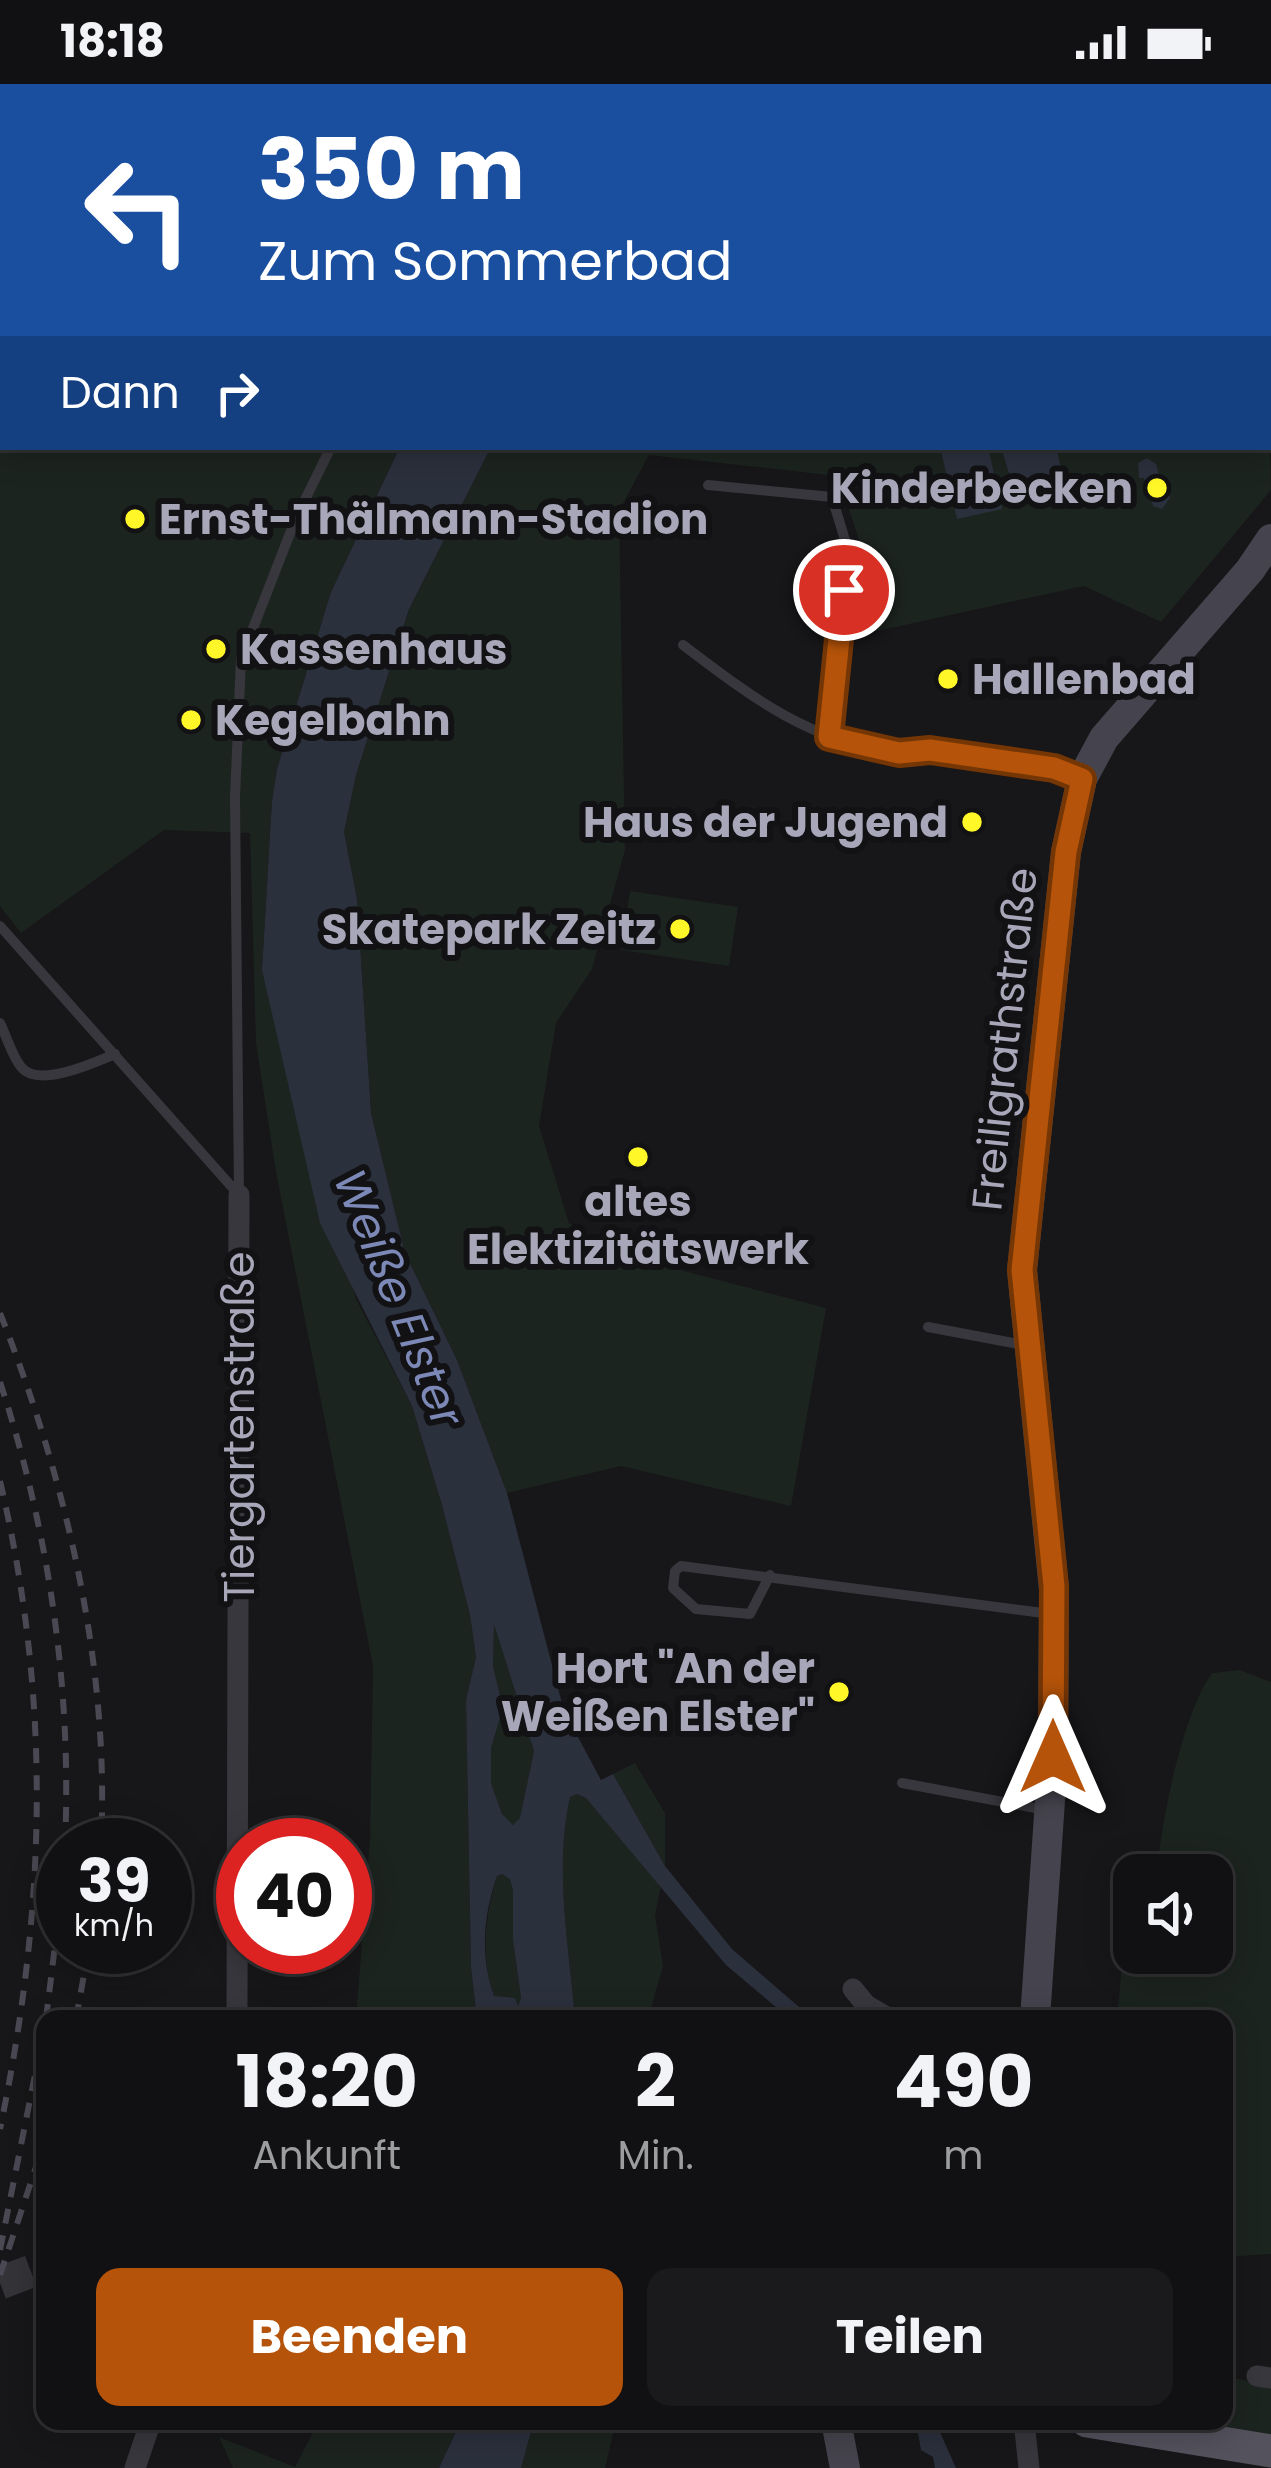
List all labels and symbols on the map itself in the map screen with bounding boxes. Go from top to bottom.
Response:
place label: Kinderbecken [831,459,1133,518]
marker: Kinderbecken [1144,475,1170,501]
place label: Ernst-Thälmann-Stadion [159,490,708,549]
marker: Ernst-Thälmann-Stadion [122,506,148,532]
pin [793,539,895,641]
place label: Kassenhaus [240,620,507,679]
marker: Kassenhaus [203,636,229,662]
place label: Hallenbad [972,650,1196,709]
marker: Hallenbad [935,666,961,692]
place label: Kegelbahn [215,691,451,750]
marker: Kegelbahn [178,707,204,733]
place label: Haus der Jugend [583,793,948,852]
marker: Haus der Jugend [959,809,985,835]
street label: Freiligrathstraße [957,865,1052,1213]
place label: Skatepark Zeitz [322,900,656,959]
marker: Skatepark Zeitz [667,916,693,942]
marker: altes Elektizitätswerk [625,1144,651,1170]
water label: Weiße Elster [318,1160,479,1437]
place label: altes Elektizitätswerk [467,1172,809,1279]
street label: Tiergartenstraße [210,1251,269,1603]
place label: Hort "An der Weißen Elster" [501,1639,815,1746]
marker: Hort "An der Weißen Elster" [826,1679,852,1705]
position arrow [990,1694,1116,1820]
speed limit sign: 40 [216,1818,372,1974]

